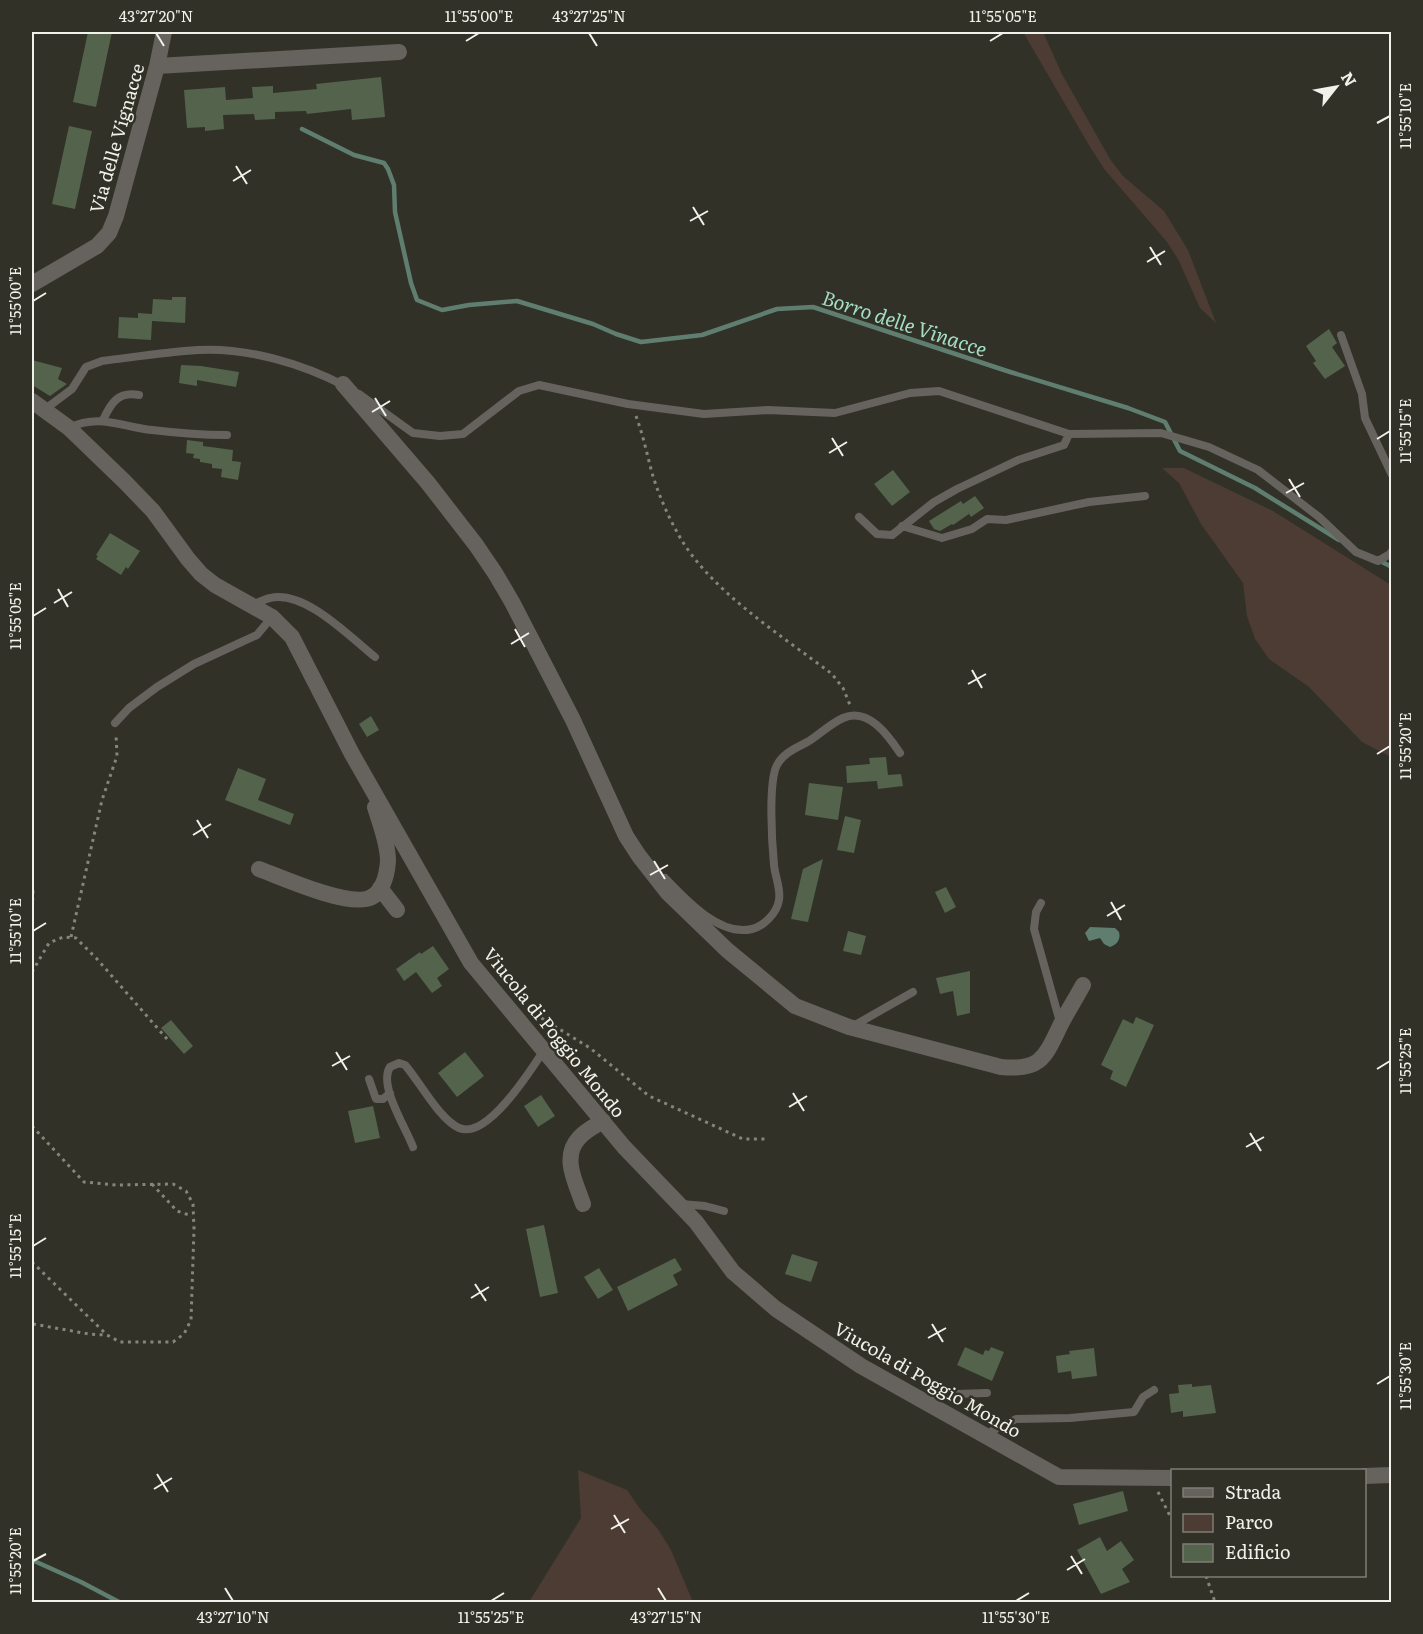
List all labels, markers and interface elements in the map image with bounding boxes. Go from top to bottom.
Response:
text: 43°27'20"N [119,4,193,27]
text: 11°55'00"E [445,4,513,27]
text: 43°27'25"N [552,4,626,27]
text: 11°55'05"E [969,4,1037,27]
north arrow [1306,57,1366,117]
street label: Via delle Vignacce [82,60,150,216]
text: N [1336,67,1363,91]
text: 11°55'10"E [1393,83,1416,149]
text: 11°55'00"E [3,267,26,335]
water label: Borro delle Vinacce [819,281,991,363]
text: 11°55'15"E [1393,399,1416,463]
text: 11°55'05"E [3,582,26,650]
text: 11°55'20"E [1393,712,1416,780]
text: 11°55'10"E [3,898,26,964]
street label: Viucola di Poggio Mondo [478,941,632,1123]
text: 11°55'25"E [1393,1028,1416,1094]
text: 11°55'15"E [3,1214,26,1278]
street label: Viucola di Poggio Mondo [829,1314,1027,1444]
text: 11°55'30"E [1393,1342,1416,1410]
legend [1171,1469,1366,1577]
text: Strada [1225,1478,1282,1505]
text: Parco [1225,1508,1273,1535]
text: 11°55'20"E [3,1527,26,1595]
text: Edificio [1225,1538,1291,1565]
text: 43°27'10"N [196,1605,270,1628]
text: 11°55'25"E [458,1605,524,1628]
text: 43°27'15"N [630,1605,702,1628]
text: 11°55'30"E [982,1605,1050,1628]

